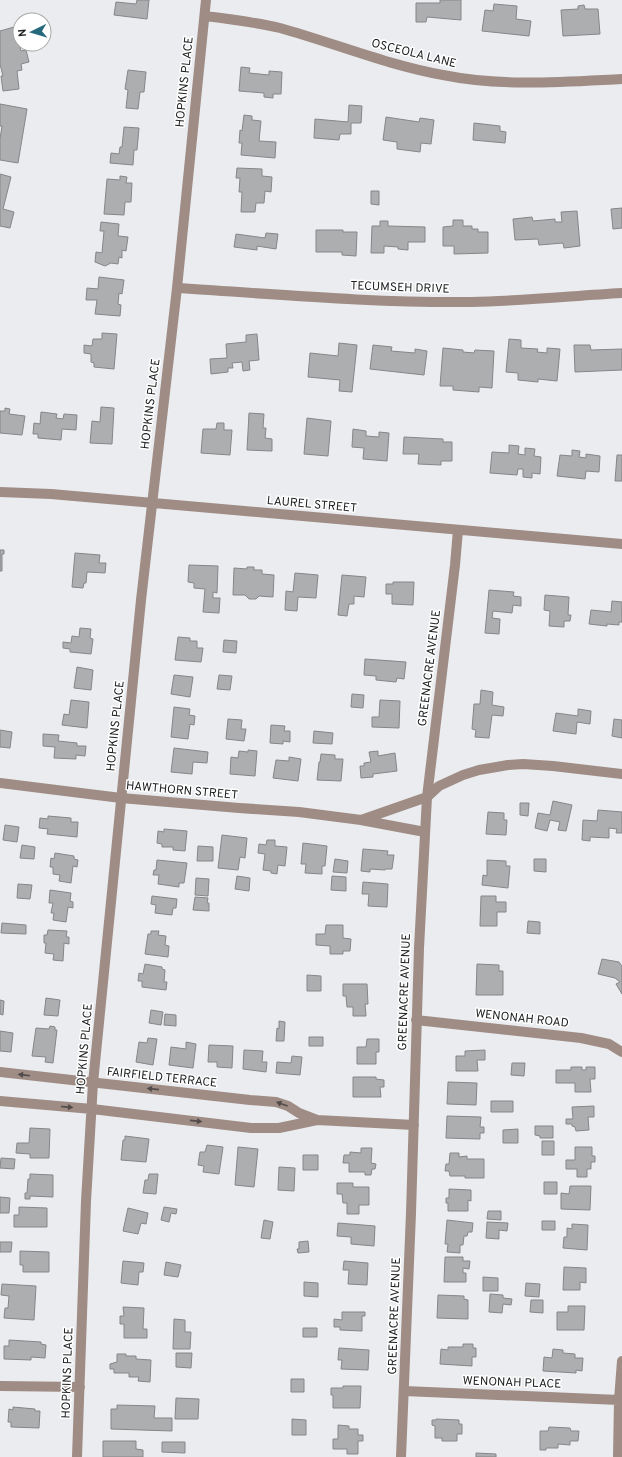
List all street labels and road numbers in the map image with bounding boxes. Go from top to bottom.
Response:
street label: HOPKINS PLACE [172,36,198,128]
street label: OSCEOLA LANE [370,36,458,72]
street label: TECUMSEH DRIVE [350,278,450,298]
street label: HOPKINS PLACE [137,358,164,450]
street label: LAUREL STREET [266,493,358,517]
street label: GREENACRE AVENUE [415,609,445,727]
street label: HOPKINS PLACE [103,680,129,772]
street label: HAWTHORN STREET [125,778,239,804]
street label: GREENACRE AVENUE [395,933,415,1051]
street label: HOPKINS PLACE [73,1003,97,1095]
street label: WENONAH ROAD [474,1006,569,1032]
street label: FAIRFIELD TERRACE [106,1064,218,1092]
street label: GREENACRE AVENUE [385,1257,405,1375]
street label: HOPKINS PLACE [58,1327,78,1419]
street label: WENONAH PLACE [462,1373,561,1393]

